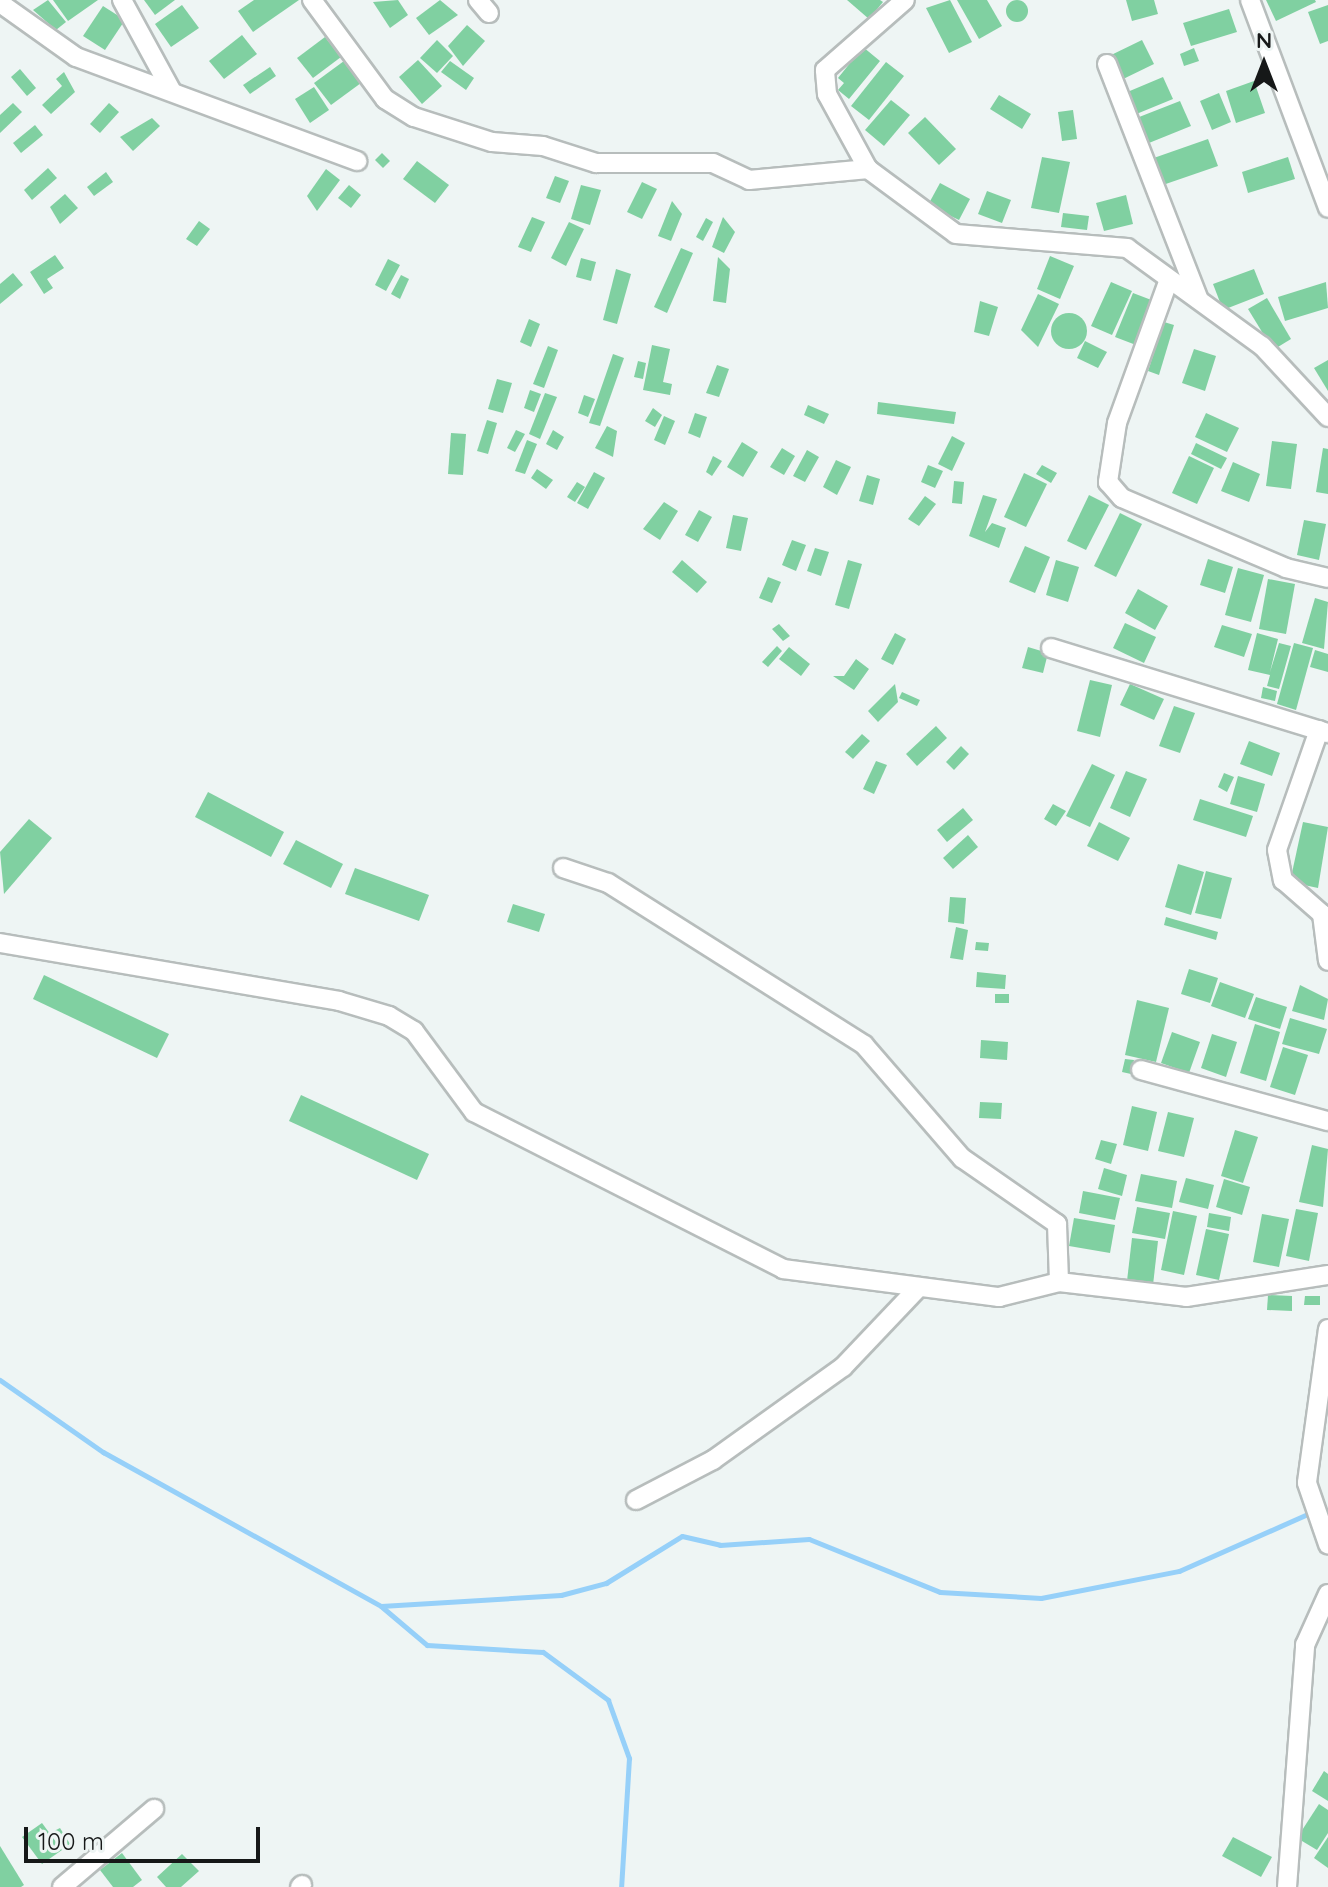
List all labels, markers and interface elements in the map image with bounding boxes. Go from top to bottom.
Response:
north arrow [1224,24,1304,104]
text: N [1256,26,1272,54]
scale bar [28,1811,264,1861]
text: 100 m [38,1826,104,1856]

